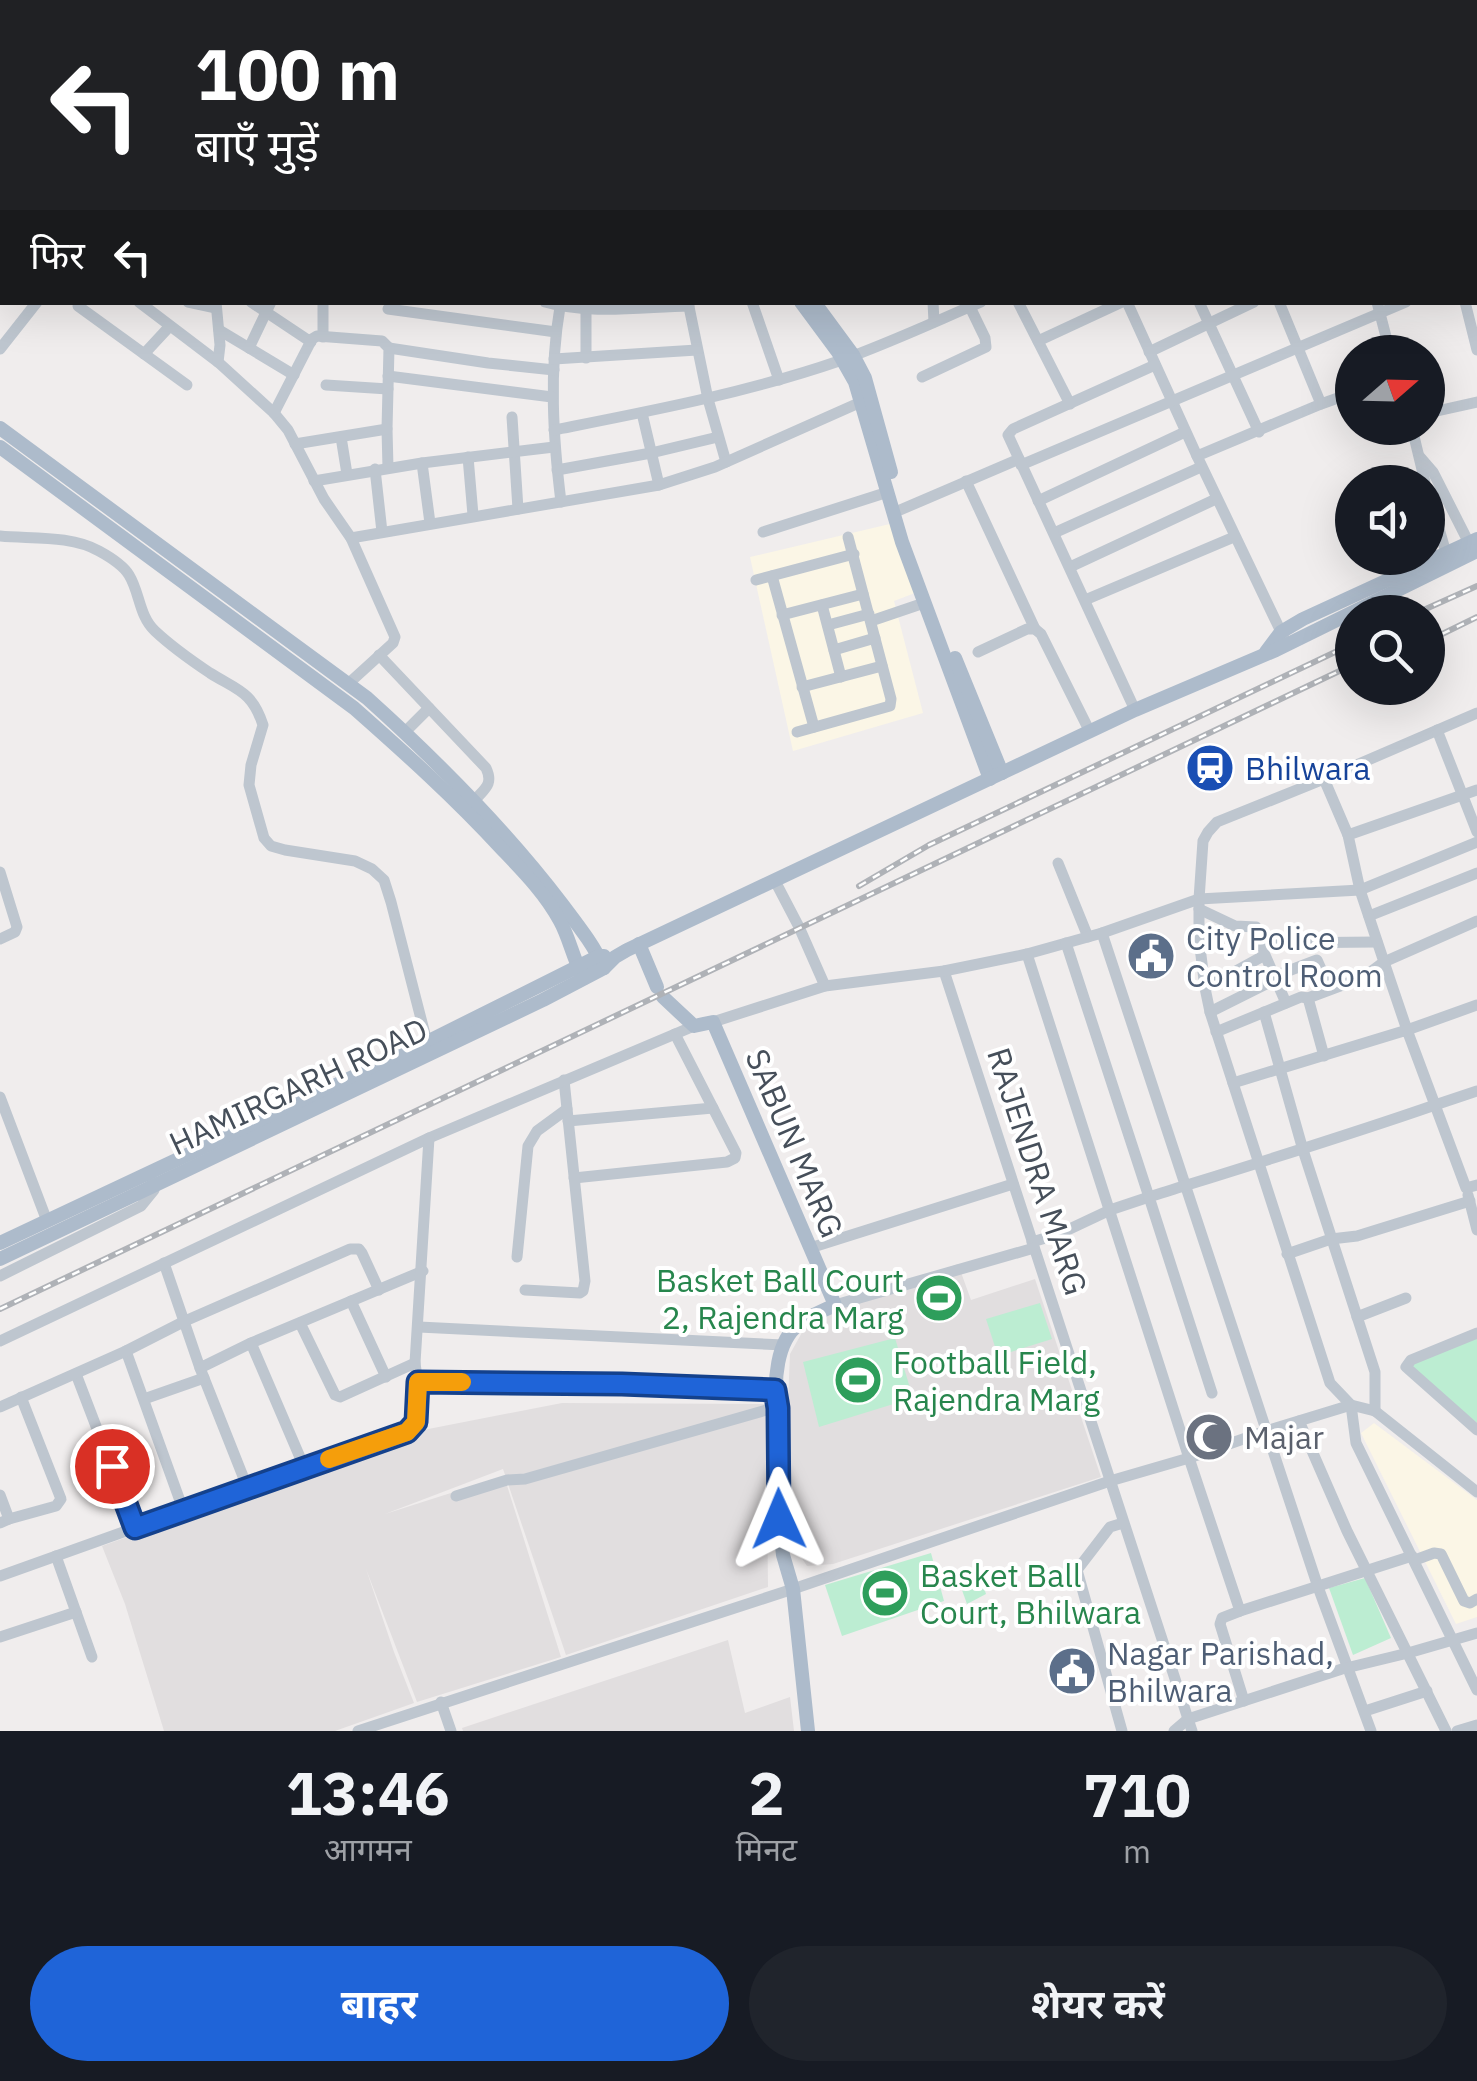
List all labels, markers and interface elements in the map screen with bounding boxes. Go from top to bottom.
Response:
text: 100 m [195,28,400,119]
icon: left [30,40,160,170]
text: बाएँ मुड़ें [195,116,319,174]
text: फिर [30,230,85,279]
icon: left [105,230,160,285]
north arrow [1335,335,1445,445]
map controls [1335,335,1445,705]
button: sound [1335,465,1445,575]
button: search [1335,595,1445,705]
station icon: Bhilwara [1184,742,1236,794]
place label: Bhilwara [1245,747,1371,789]
place label: City Police Control Room [1186,917,1383,996]
public building icon: City Police Control Room [1125,930,1177,982]
street label: HAMIRGARH ROAD [162,1008,434,1164]
street label: SABUN MARG [736,1042,854,1244]
street label: RAJENDRA MARG [978,1042,1098,1300]
place label: Basket Ball Court 2, Rajendra Marg [656,1259,904,1338]
sports icon: Basket Ball Court 2, Rajendra Marg [913,1272,965,1324]
place label: Football Field, Rajendra Marg [893,1341,1100,1420]
sports icon: Football Field, Rajendra Marg [832,1354,884,1406]
mosque icon: Majar [1183,1411,1235,1463]
place label: Majar [1244,1416,1324,1458]
pin [70,1424,155,1509]
icon: arrive [85,1439,140,1494]
position arrow [727,1467,831,1571]
place label: Basket Ball Court, Bhilwara [920,1554,1141,1633]
sports icon: Basket Ball Court, Bhilwara [859,1567,911,1619]
place label: Nagar Parishad, Bhilwara [1107,1632,1334,1711]
public building icon: Nagar Parishad, Bhilwara [1046,1645,1098,1697]
text: 13:46 [286,1753,450,1832]
text: 2 [748,1753,784,1832]
text: 710 [1083,1755,1191,1834]
text: आगमन [324,1828,412,1870]
text: मिनट [736,1828,797,1870]
text: m [1123,1830,1151,1872]
button: बाहर [30,1946,729,2061]
button: शेयर करें [749,1946,1447,2061]

